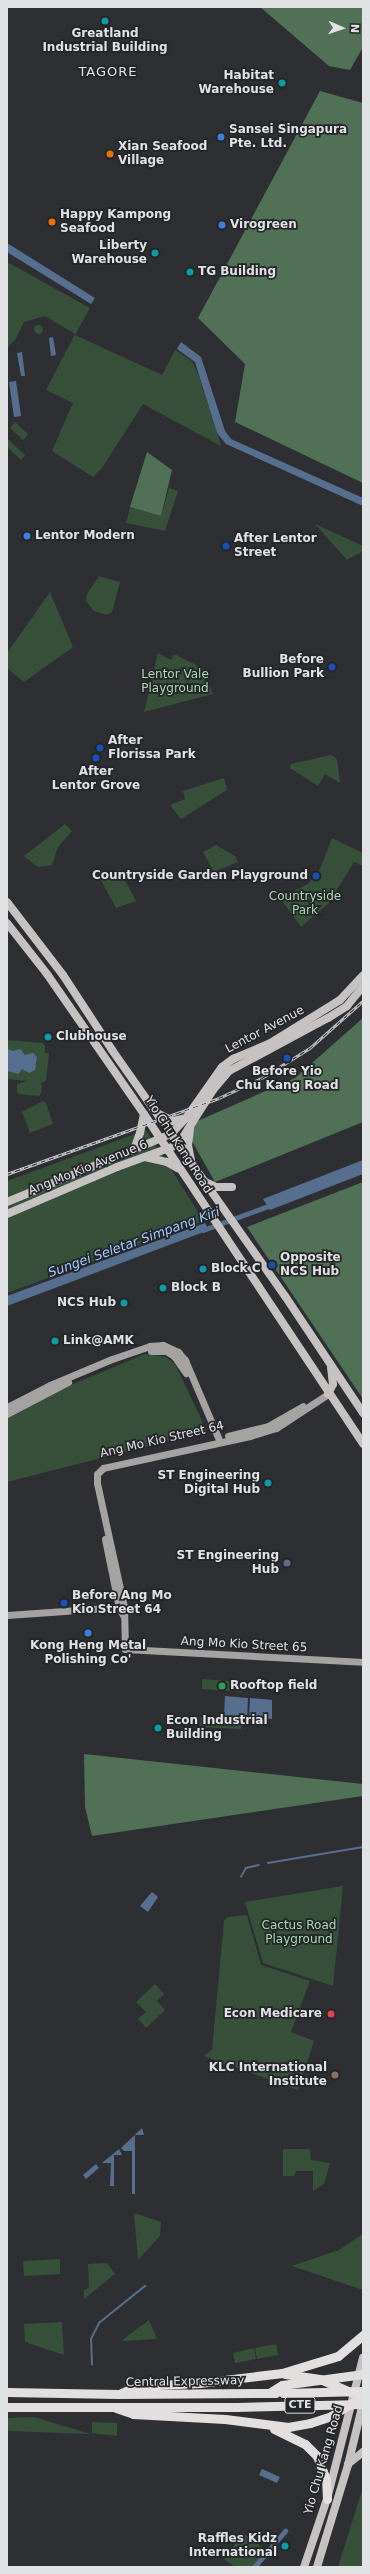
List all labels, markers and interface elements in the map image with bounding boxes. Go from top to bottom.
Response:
north arrow [322,8,362,48]
marker: Greatland Industrial Building [100,16,110,26]
text: N [348,24,361,33]
place label: Greatland Industrial Building [42,27,168,55]
district label: TAGORE [78,64,138,80]
place label: Habitat Warehouse [198,69,274,97]
marker: Habitat Warehouse [277,78,287,88]
place label: Sansei Singapura Pte. Ltd. [229,123,347,151]
marker: Sansei Singapura Pte. Ltd. [216,132,226,142]
place label: Xian Seafood Village [118,140,207,168]
marker: Xian Seafood Village [105,149,115,159]
place label: Happy Kampong Seafood [60,208,171,236]
marker: Happy Kampong Seafood [47,217,57,227]
place label: Virogreen [230,218,297,232]
marker: Virogreen [217,220,227,230]
place label: Liberty Warehouse [71,239,147,267]
marker: Liberty Warehouse [150,248,160,258]
place label: TG Building [198,265,276,279]
marker: TG Building [185,267,195,277]
place label: Lentor Modern [35,529,135,543]
marker: Lentor Modern [22,531,32,541]
place label: After Lentor Street [234,532,317,560]
marker: After Lentor Street [221,541,231,551]
place label: Before Bullion Park [243,653,324,681]
marker: Before Bullion Park [327,662,337,672]
park label: Lentor Vale Playground [141,668,209,696]
place label: After Florissa Park [108,734,196,762]
marker: After Florissa Park [95,743,105,753]
marker: After Lentor Grove [91,753,101,763]
place label: After Lentor Grove [52,765,140,793]
place label: Countryside Garden Playground [92,869,308,883]
marker: Countryside Garden Playground [311,871,321,881]
park label: Countryside Park [269,890,341,918]
street label: Lentor Avenue [223,1003,307,1057]
place label: Clubhouse [56,1030,127,1044]
marker: Clubhouse [43,1032,53,1042]
marker: Before Yio Chu Kang Road [282,1053,292,1063]
place label: Before Yio Chu Kang Road [236,1065,338,1093]
street label: Yio Chu Kang Road [141,1094,215,1196]
street label: Ang Mo Kio Avenue 6 [26,1138,150,1198]
water label: Sungei Seletar Simpang Kiri [46,1205,222,1281]
place label: Opposite NCS Hub [280,1251,341,1279]
marker: Opposite NCS Hub [267,1260,277,1270]
place label: Block C [211,1262,261,1276]
marker: Block C [198,1264,208,1274]
place label: Block B [171,1281,221,1295]
marker: Block B [158,1283,168,1293]
place label: NCS Hub [57,1296,116,1310]
marker: NCS Hub [119,1298,129,1308]
place label: Link@AMK [63,1334,134,1348]
marker: Link@AMK [50,1336,60,1346]
street label: Ang Mo Kio Street 64 [99,1419,225,1461]
place label: ST Engineering Digital Hub [158,1469,260,1497]
marker: ST Engineering Digital Hub [263,1478,273,1488]
place label: ST Engineering Hub [177,1549,279,1577]
marker: ST Engineering Hub [282,1558,292,1568]
place label: Before Ang Mo Kio Street 64 [72,1589,172,1617]
marker: Before Ang Mo Kio Street 64 [59,1598,69,1608]
marker: Kong Heng Metal Polishing Co' [83,1628,93,1638]
street label: Ang Mo Kio Street 65 [180,1634,308,1656]
place label: Kong Heng Metal Polishing Co' [30,1639,146,1667]
place label: Rooftop field [230,1679,317,1693]
marker: Rooftop field [217,1681,227,1691]
place label: Econ Industrial Building [166,1714,268,1742]
marker: Econ Industrial Building [153,1723,163,1733]
park label: Cactus Road Playground [262,1919,336,1947]
place label: Econ Medicare [224,2007,322,2021]
marker: Econ Medicare [325,2008,337,2020]
place label: KLC International Institute [209,2061,327,2089]
marker: KLC International Institute [330,2070,340,2080]
street label: Central Expressway [126,2374,244,2390]
road number: CTE [284,2396,316,2414]
street label: Yio Chu Kang Road [302,2404,346,2516]
place label: Raffles Kidz International [189,2532,277,2560]
marker: Raffles Kidz International [280,2541,290,2551]

